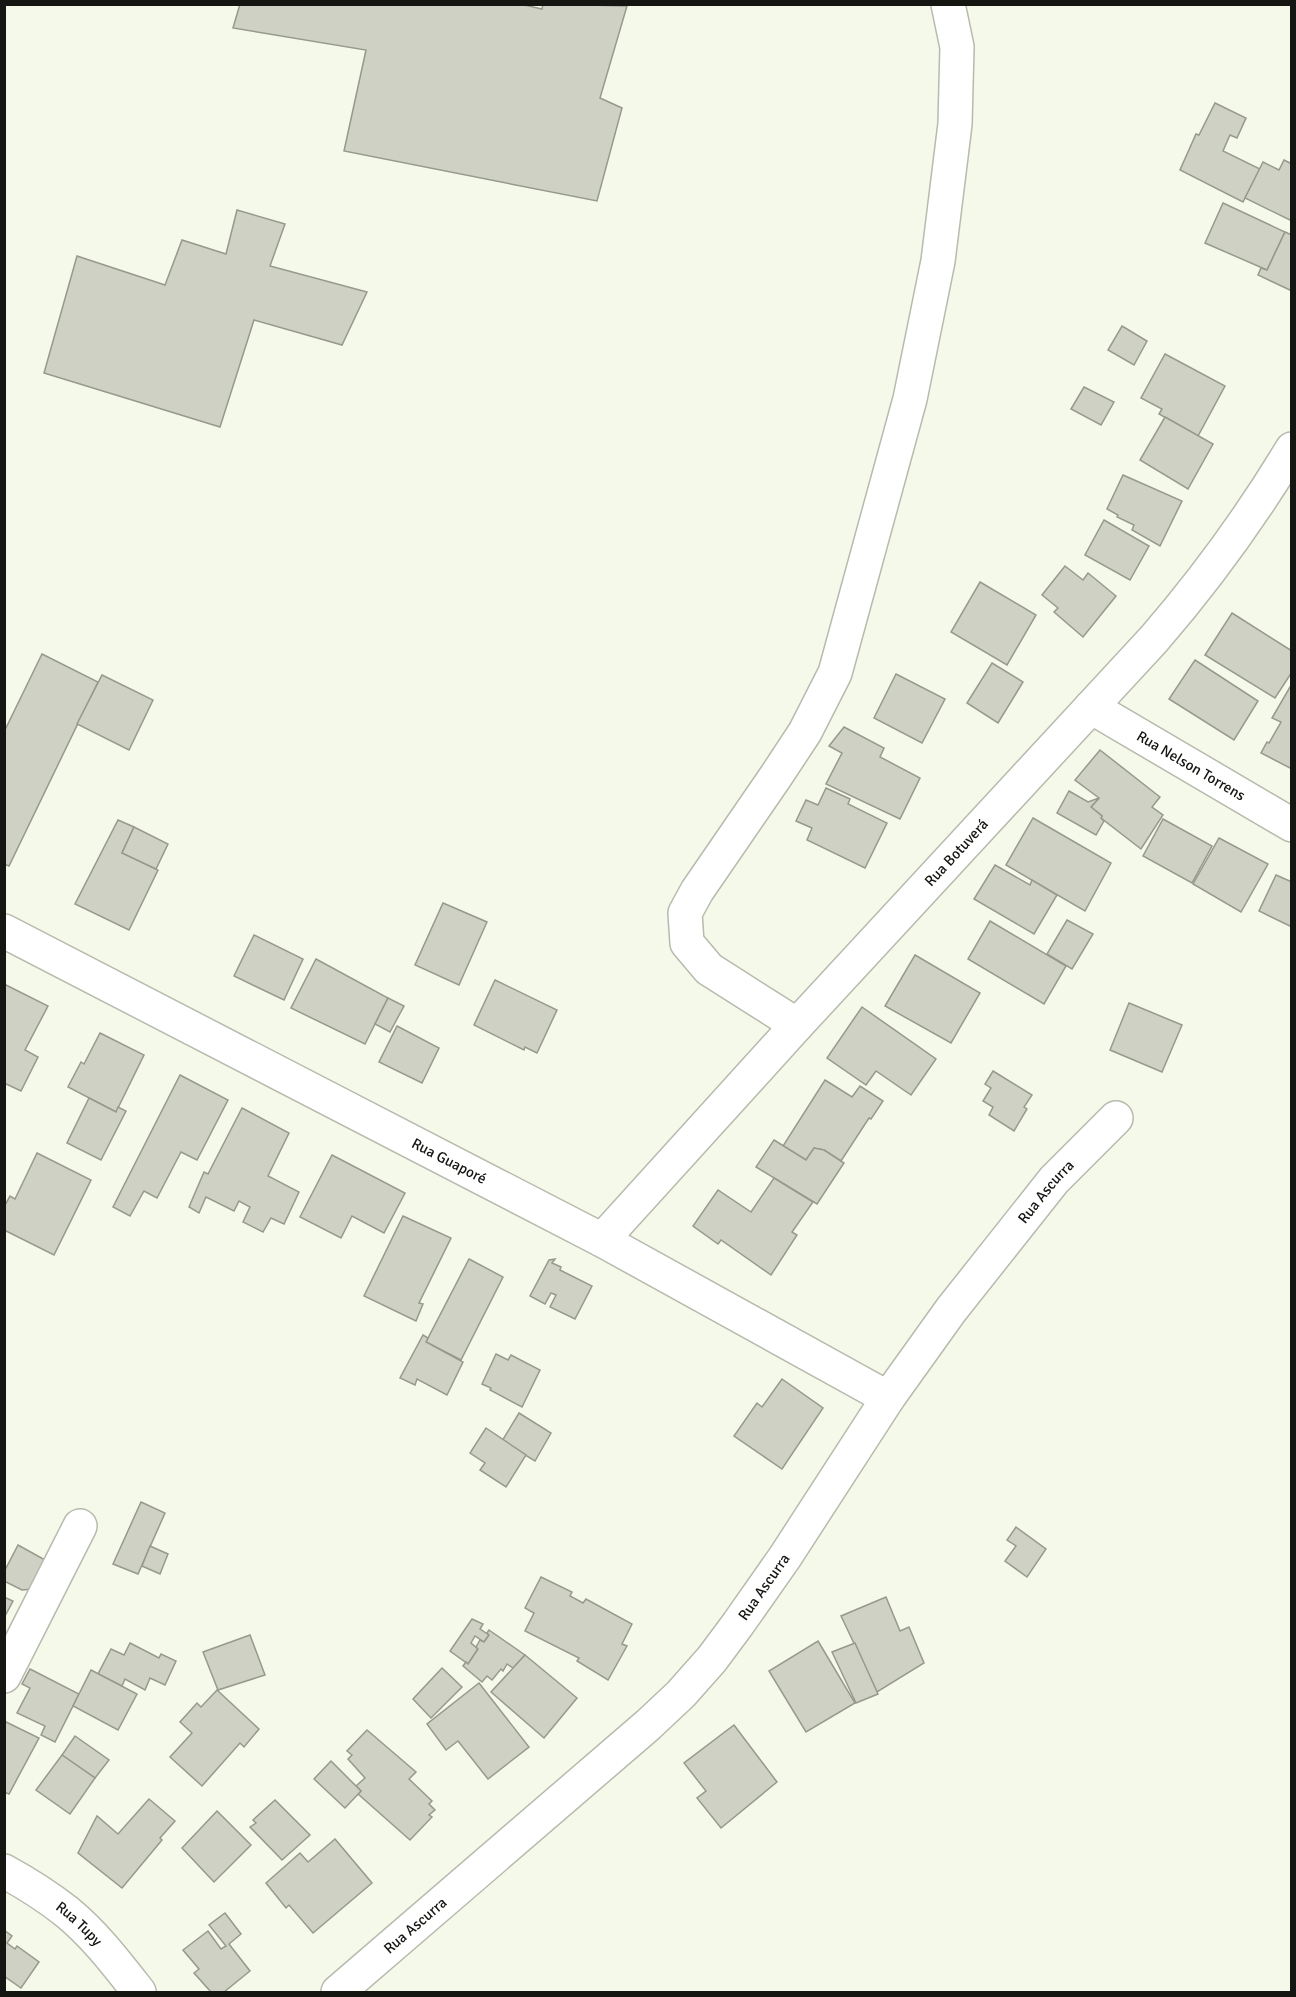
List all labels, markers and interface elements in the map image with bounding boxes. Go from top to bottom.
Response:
street label: Rua Nelson Torrens [1134,727,1249,805]
street label: Rua Botuverá [921,815,992,890]
street label: Rua Guaporé [409,1134,490,1188]
street label: Rua Ascurra [1014,1156,1078,1227]
street label: Rua Ascurra [734,1550,794,1624]
street label: Rua Ascurra [380,1893,450,1958]
street label: Rua Tupy [52,1898,106,1950]

